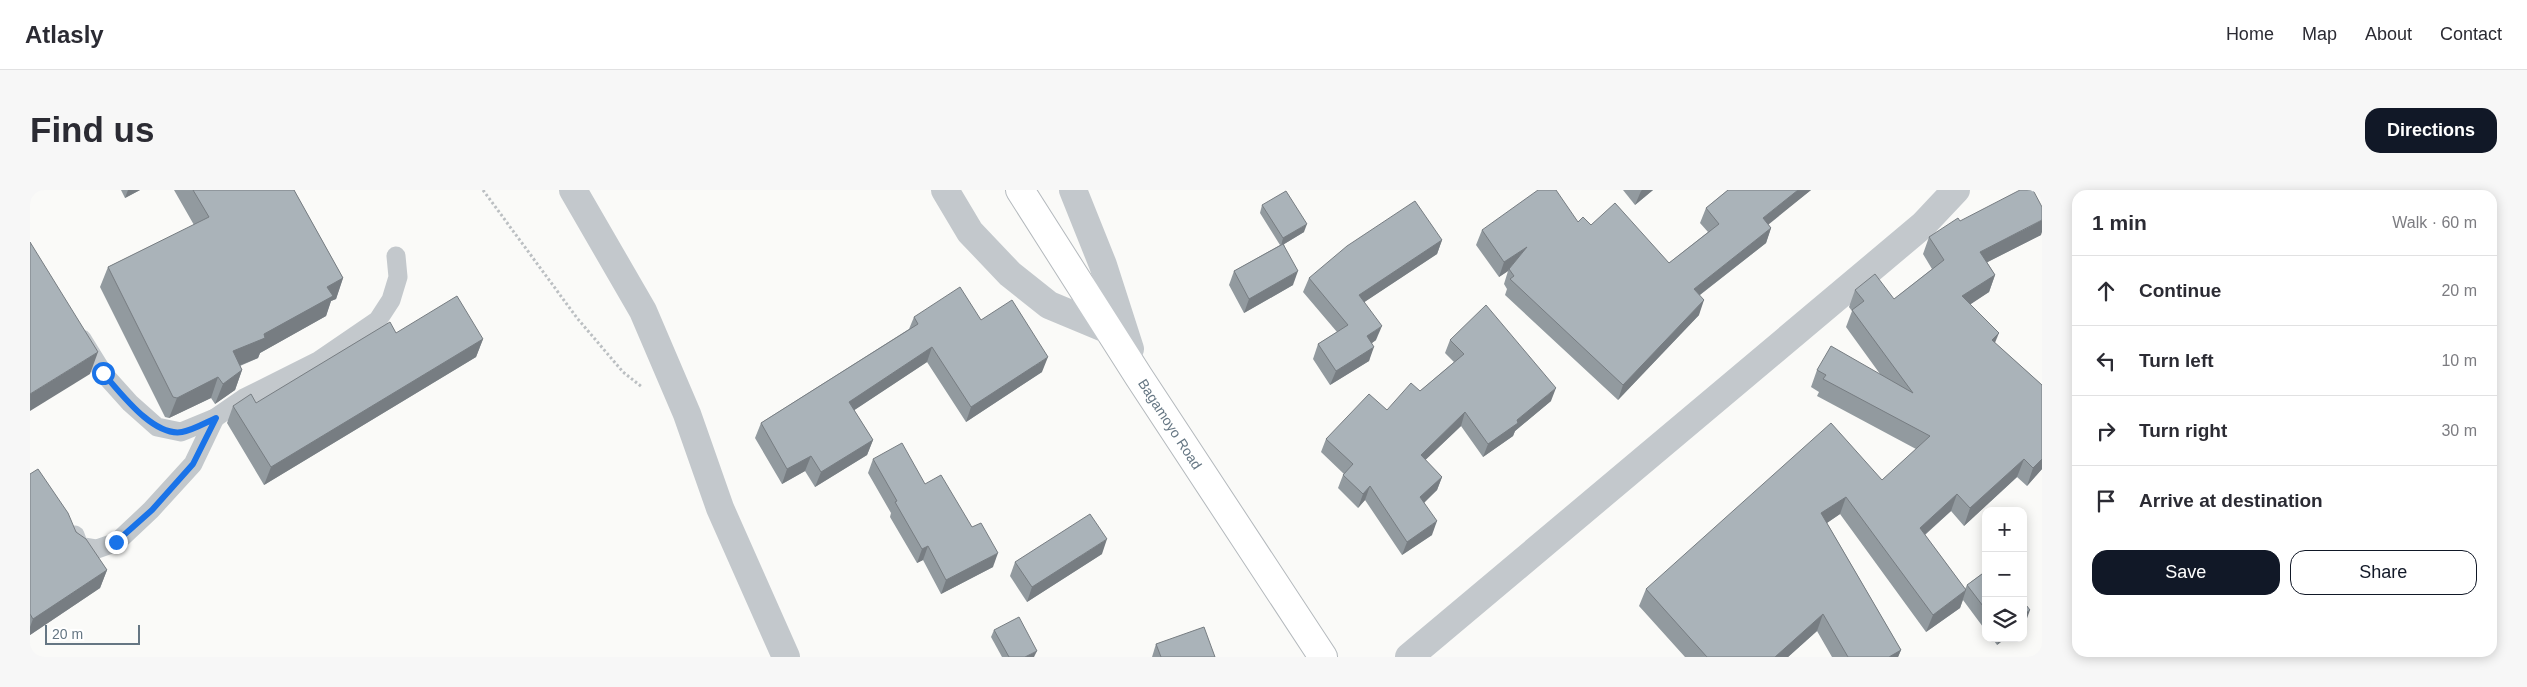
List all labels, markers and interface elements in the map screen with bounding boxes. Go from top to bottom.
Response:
text: Atlasly [25,21,104,48]
text: Home [2226,24,2274,44]
text: Map [2302,24,2337,44]
text: About [2365,24,2412,44]
text: Contact [2440,24,2502,44]
button: Directions [2365,108,2497,153]
text: Find us [30,110,154,149]
text: 1 min [2092,211,2147,234]
text: Walk · 60 m [2392,214,2477,231]
icon: ahead [2092,277,2120,305]
text: Continue [2139,280,2221,301]
text: 20 m [2441,282,2477,299]
icon: left [2092,347,2120,375]
text: Turn left [2139,350,2214,371]
text: 10 m [2441,352,2477,369]
route start [92,362,115,385]
street label: Bagamoyo Road [1135,376,1205,472]
icon: right [2092,417,2120,445]
text: Turn right [2139,420,2227,441]
text: 30 m [2441,422,2477,439]
icon: arrive [2092,487,2120,515]
text: Arrive at destination [2139,490,2323,511]
map controls [1982,507,2027,642]
button: + [1982,507,2027,552]
route end [105,531,128,554]
button: Save [2092,550,2280,595]
button: Share [2290,550,2477,595]
button: − [1982,552,2027,597]
button: layers [1982,597,2027,642]
scale bar [45,622,140,645]
text: 20 m [52,626,83,642]

